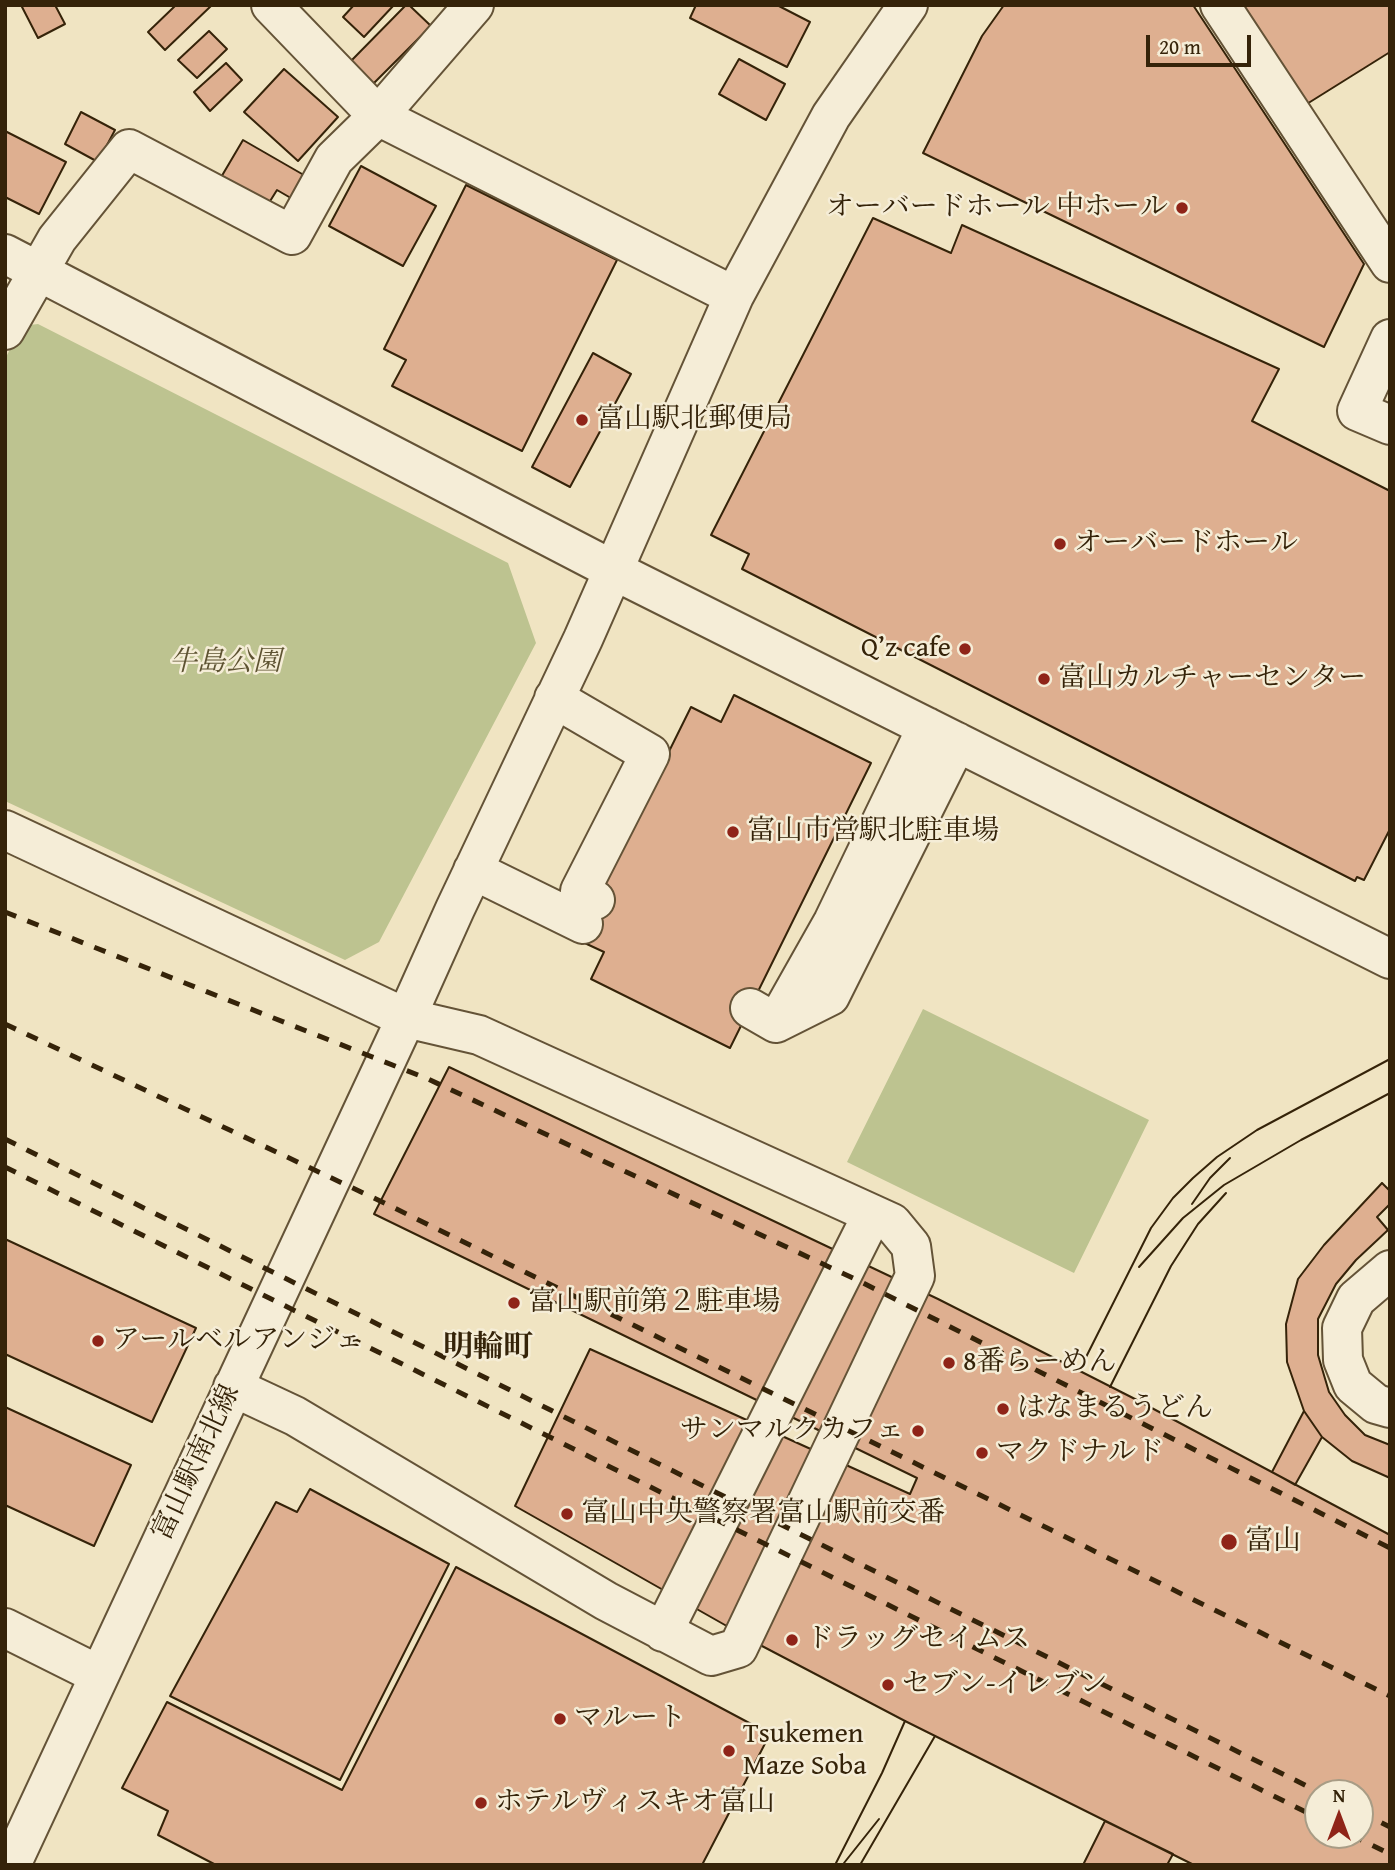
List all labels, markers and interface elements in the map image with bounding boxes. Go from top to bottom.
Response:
scale bar [1150,21,1255,65]
text: 20 m [1159,31,1201,62]
place label: オーバードホール 中ホール [826,191,1168,225]
marker: オーバードホール 中ホール [1174,200,1190,216]
place label: 富山駅北郵便局 [596,403,792,437]
marker: 富山駅北郵便局 [574,412,590,428]
place label: オーバードホール [1074,527,1298,561]
marker: オーバードホール [1052,536,1068,552]
place label: Q’z cafe [861,632,951,666]
marker: Q’z cafe [957,641,973,657]
park label: 牛島公園 [169,646,281,680]
place label: 富山カルチャーセンター [1058,662,1366,696]
marker: 富山カルチャーセンター [1036,671,1052,687]
place label: 富山市営駅北駐車場 [747,815,999,849]
marker: 富山市営駅北駐車場 [725,824,741,840]
place label: 富山駅前第２駐車場 [528,1286,780,1320]
marker: 富山駅前第２駐車場 [506,1295,522,1311]
place label: アールベルアンジェ [112,1324,363,1358]
district label: 明輪町 [443,1330,533,1366]
marker: アールベルアンジェ [90,1333,106,1349]
place label: 8番らーめん [963,1346,1116,1380]
marker: 8番らーめん [941,1355,957,1371]
street label: 富山駅南北線 [146,1380,248,1546]
place label: はなまるうどん [1017,1392,1213,1426]
marker: はなまるうどん [995,1401,1011,1417]
place label: サンマルクカフェ [680,1414,904,1448]
marker: サンマルクカフェ [910,1423,926,1439]
place label: マクドナルド [996,1436,1164,1470]
marker: マクドナルド [974,1445,990,1461]
place label: 富山中央警察署富山駅前交番 [581,1497,945,1531]
marker: 富山中央警察署富山駅前交番 [559,1506,575,1522]
place label: 富山 [1245,1525,1301,1559]
marker: 富山 [1219,1532,1239,1552]
place label: ドラッグセイムス [806,1623,1030,1657]
marker: ドラッグセイムス [784,1632,800,1648]
place label: セブン-イレブン [902,1668,1108,1702]
marker: セブン-イレブン [880,1677,896,1693]
place label: マルート [574,1702,686,1736]
marker: マルート [552,1711,568,1727]
place label: Tsukemen Maze Soba [743,1718,866,1784]
marker: Tsukemen Maze Soba [721,1743,737,1759]
north arrow [1304,1779,1374,1849]
text: N [1333,1781,1345,1809]
place label: ホテルヴィスキオ富山 [495,1786,775,1820]
marker: ホテルヴィスキオ富山 [473,1795,489,1811]

